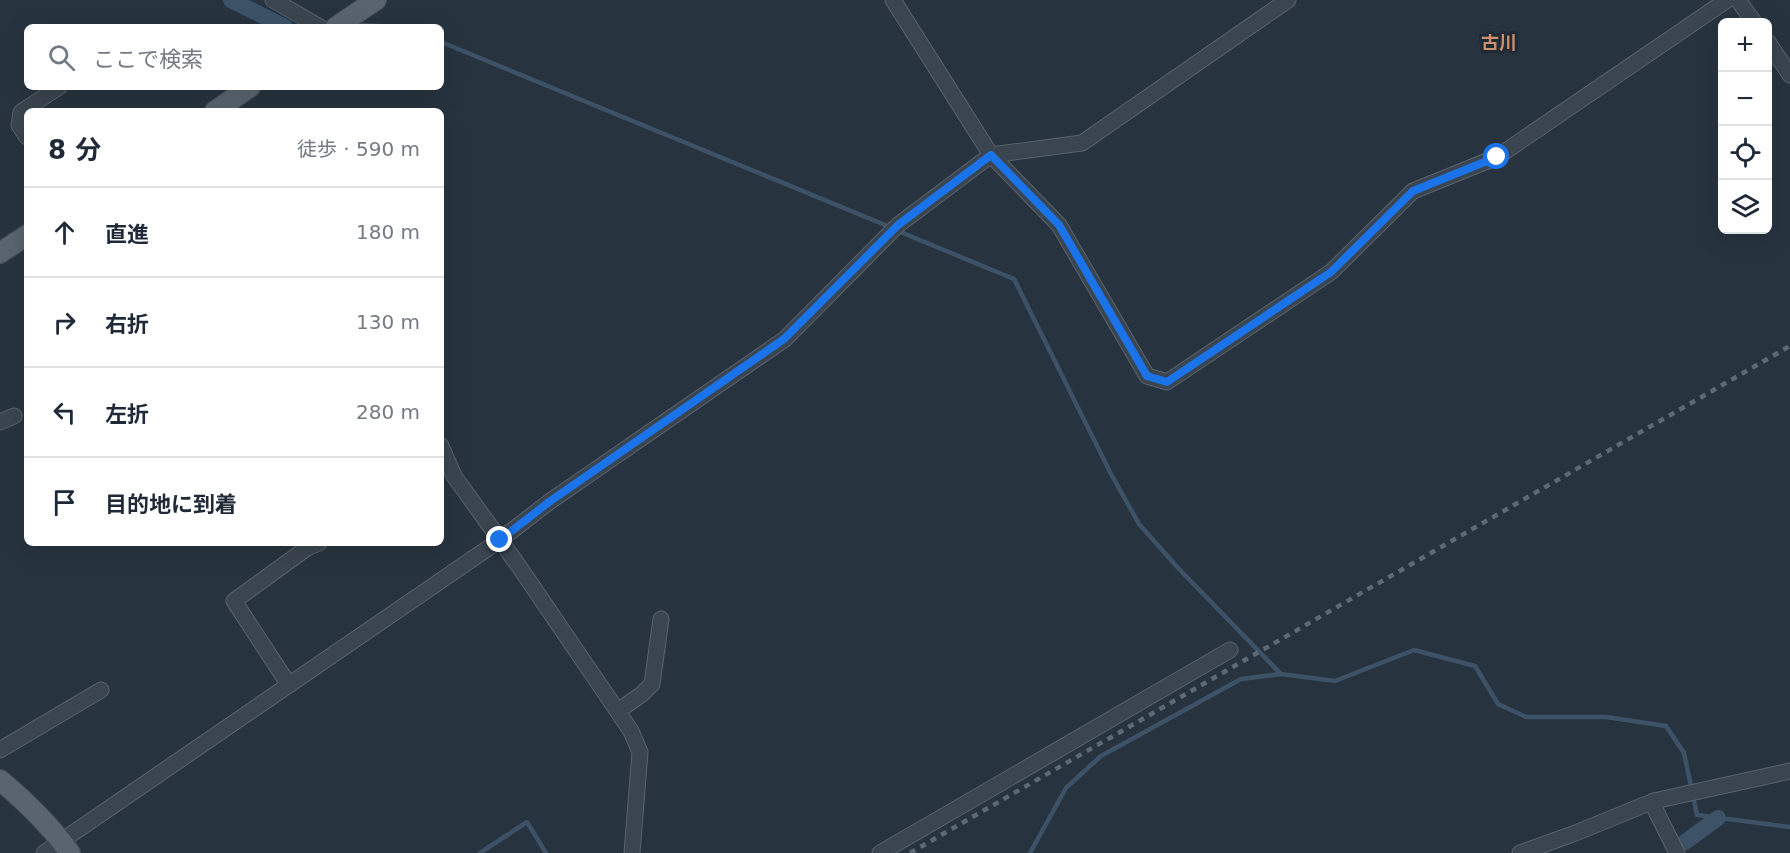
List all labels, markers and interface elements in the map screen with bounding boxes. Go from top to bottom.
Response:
map controls [1718,18,1772,234]
button: + [1718,18,1772,72]
search box [24,24,444,90]
district label: 古川 [1481,32,1517,53]
icon: search [45,41,78,74]
text: ここで検索 [93,47,203,72]
button: − [1718,72,1772,126]
button: locate [1718,126,1772,180]
text: 8 分 [48,135,101,165]
text: 徒歩 · 590 m [297,137,420,161]
route start [1483,143,1509,169]
button: layers [1718,180,1772,234]
icon: ahead [48,216,81,249]
text: 180 m [356,220,420,244]
text: 直進 [105,222,149,247]
icon: right [48,306,81,339]
text: 130 m [356,310,420,334]
text: 右折 [105,312,149,337]
icon: left [48,396,81,429]
text: 280 m [356,400,420,424]
text: 左折 [105,402,149,427]
icon: arrive [48,486,81,519]
text: 目的地に到着 [105,492,237,517]
route end [486,526,512,552]

